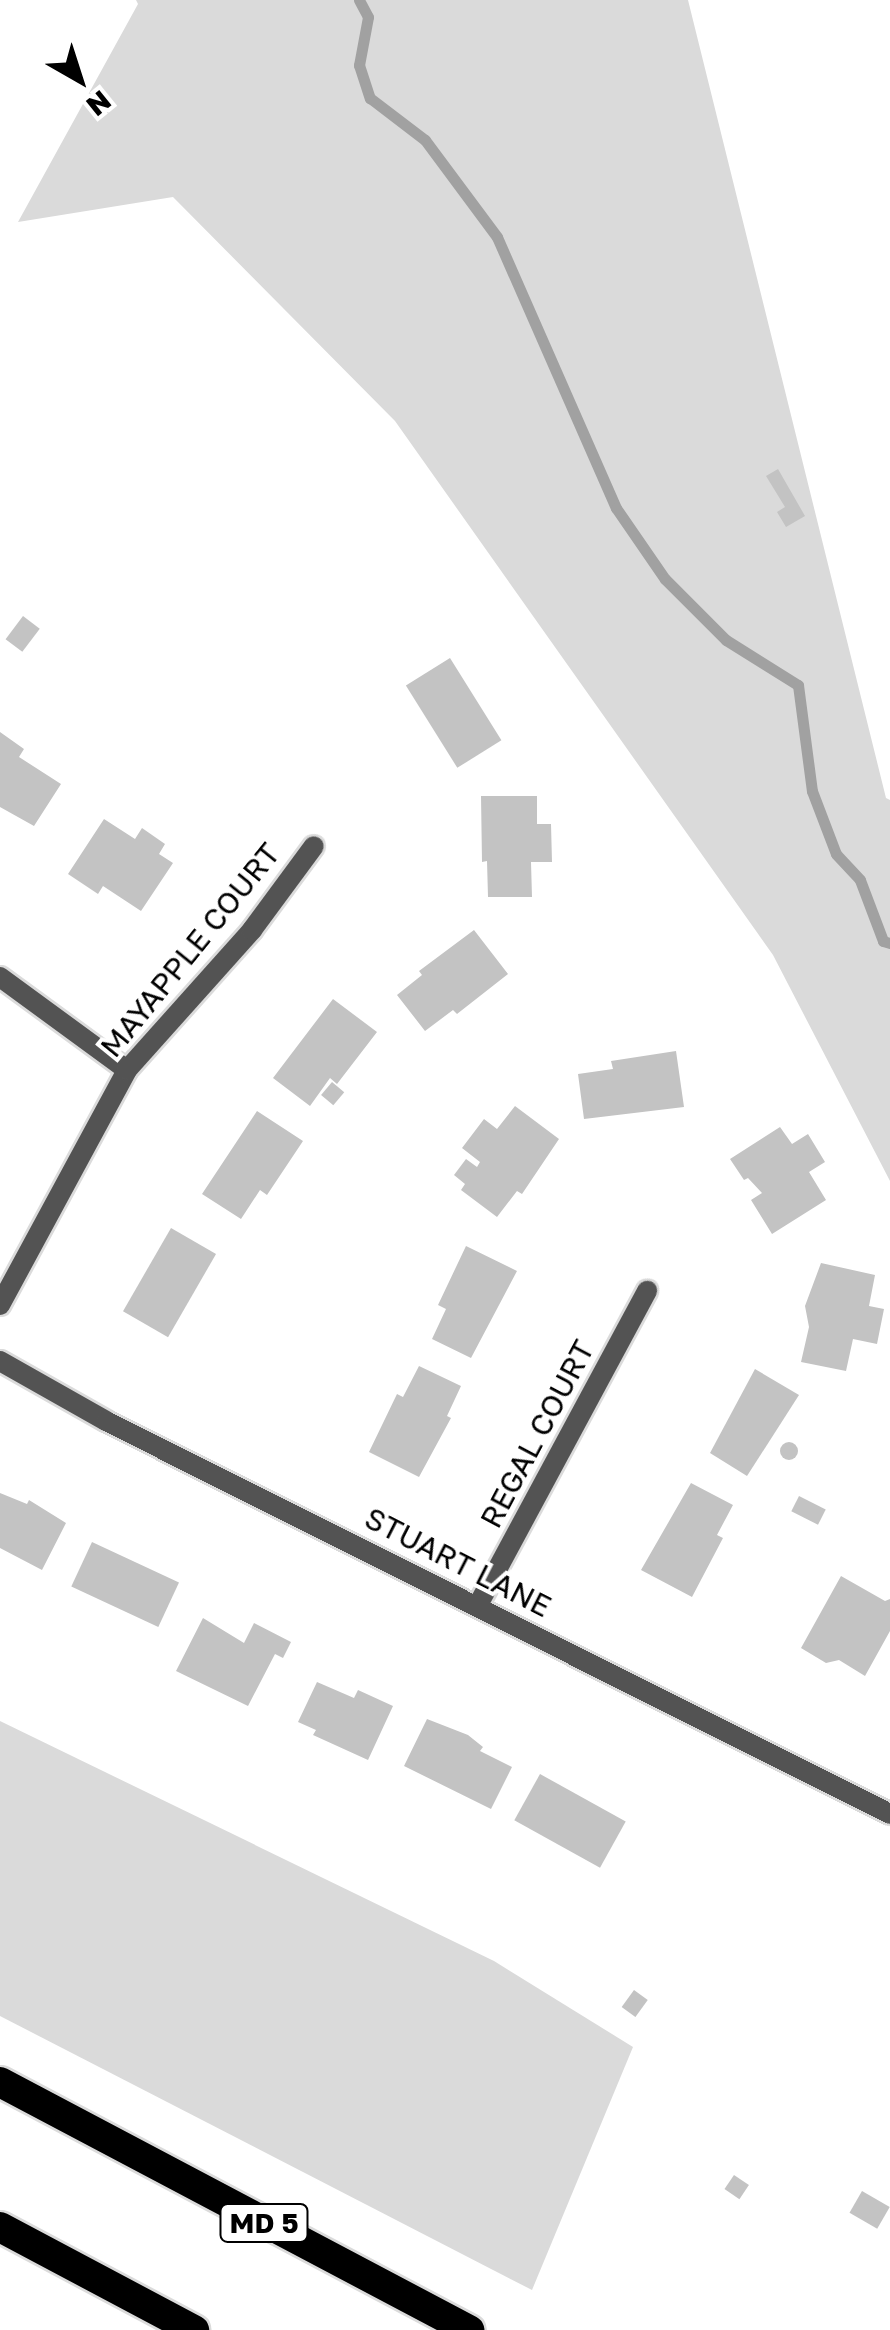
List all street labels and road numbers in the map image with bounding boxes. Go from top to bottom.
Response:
street label: MAYAPPLE COURT [93,836,287,1064]
street label: REGAL COURT [473,1334,601,1534]
street label: STUART LANE [359,1500,557,1624]
road number: MD 5 [219,2200,309,2246]

